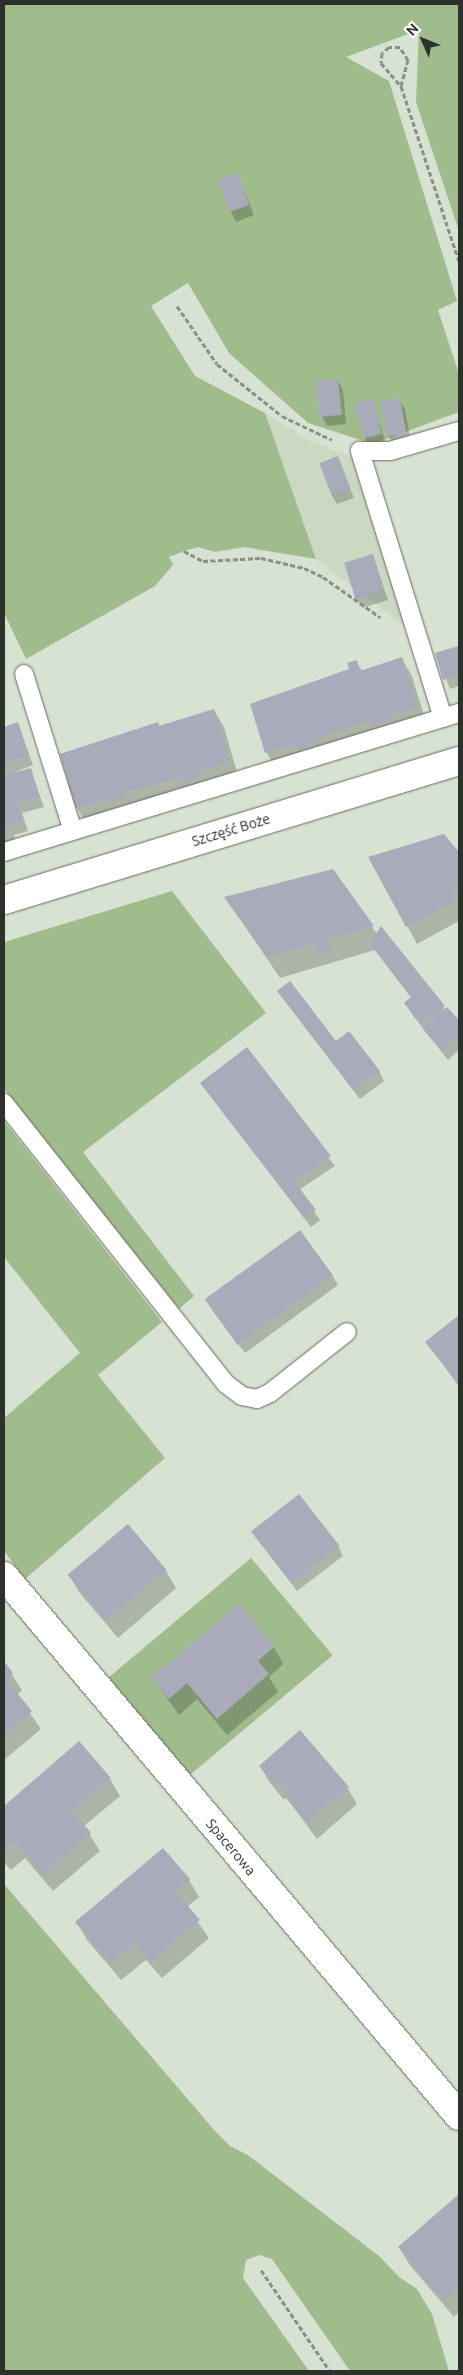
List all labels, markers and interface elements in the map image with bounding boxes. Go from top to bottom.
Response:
north arrow [398,15,448,65]
text: N [403,20,422,39]
street label: Szczęść Boże [190,810,272,850]
street label: Spacerowa [203,1815,259,1879]

